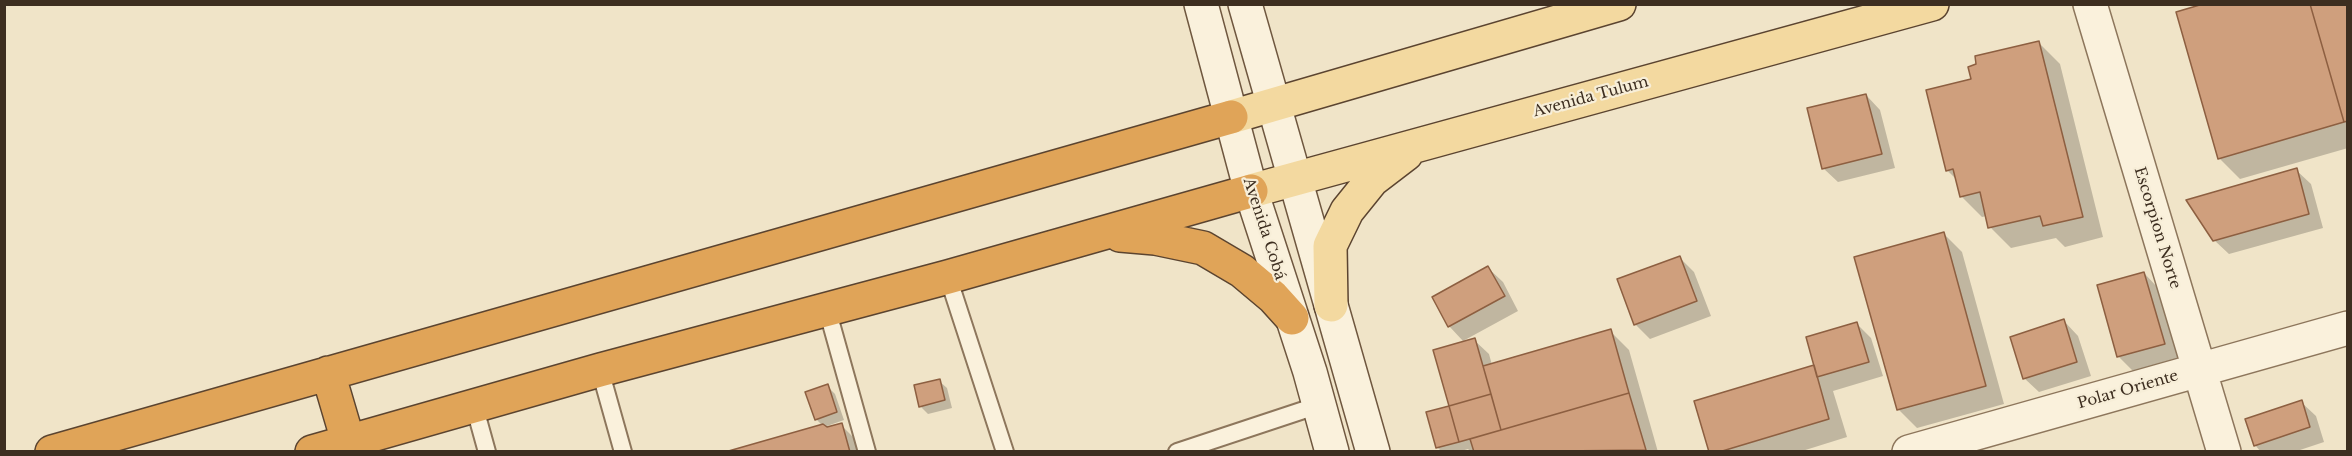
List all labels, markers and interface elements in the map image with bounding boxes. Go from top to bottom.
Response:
street label: Avenida Tulum [1531,73,1651,121]
street label: Escorpion Norte [2130,165,2184,291]
street label: Avenida Cobá [1239,176,1289,282]
street label: Polar Oriente [2076,367,2180,413]

